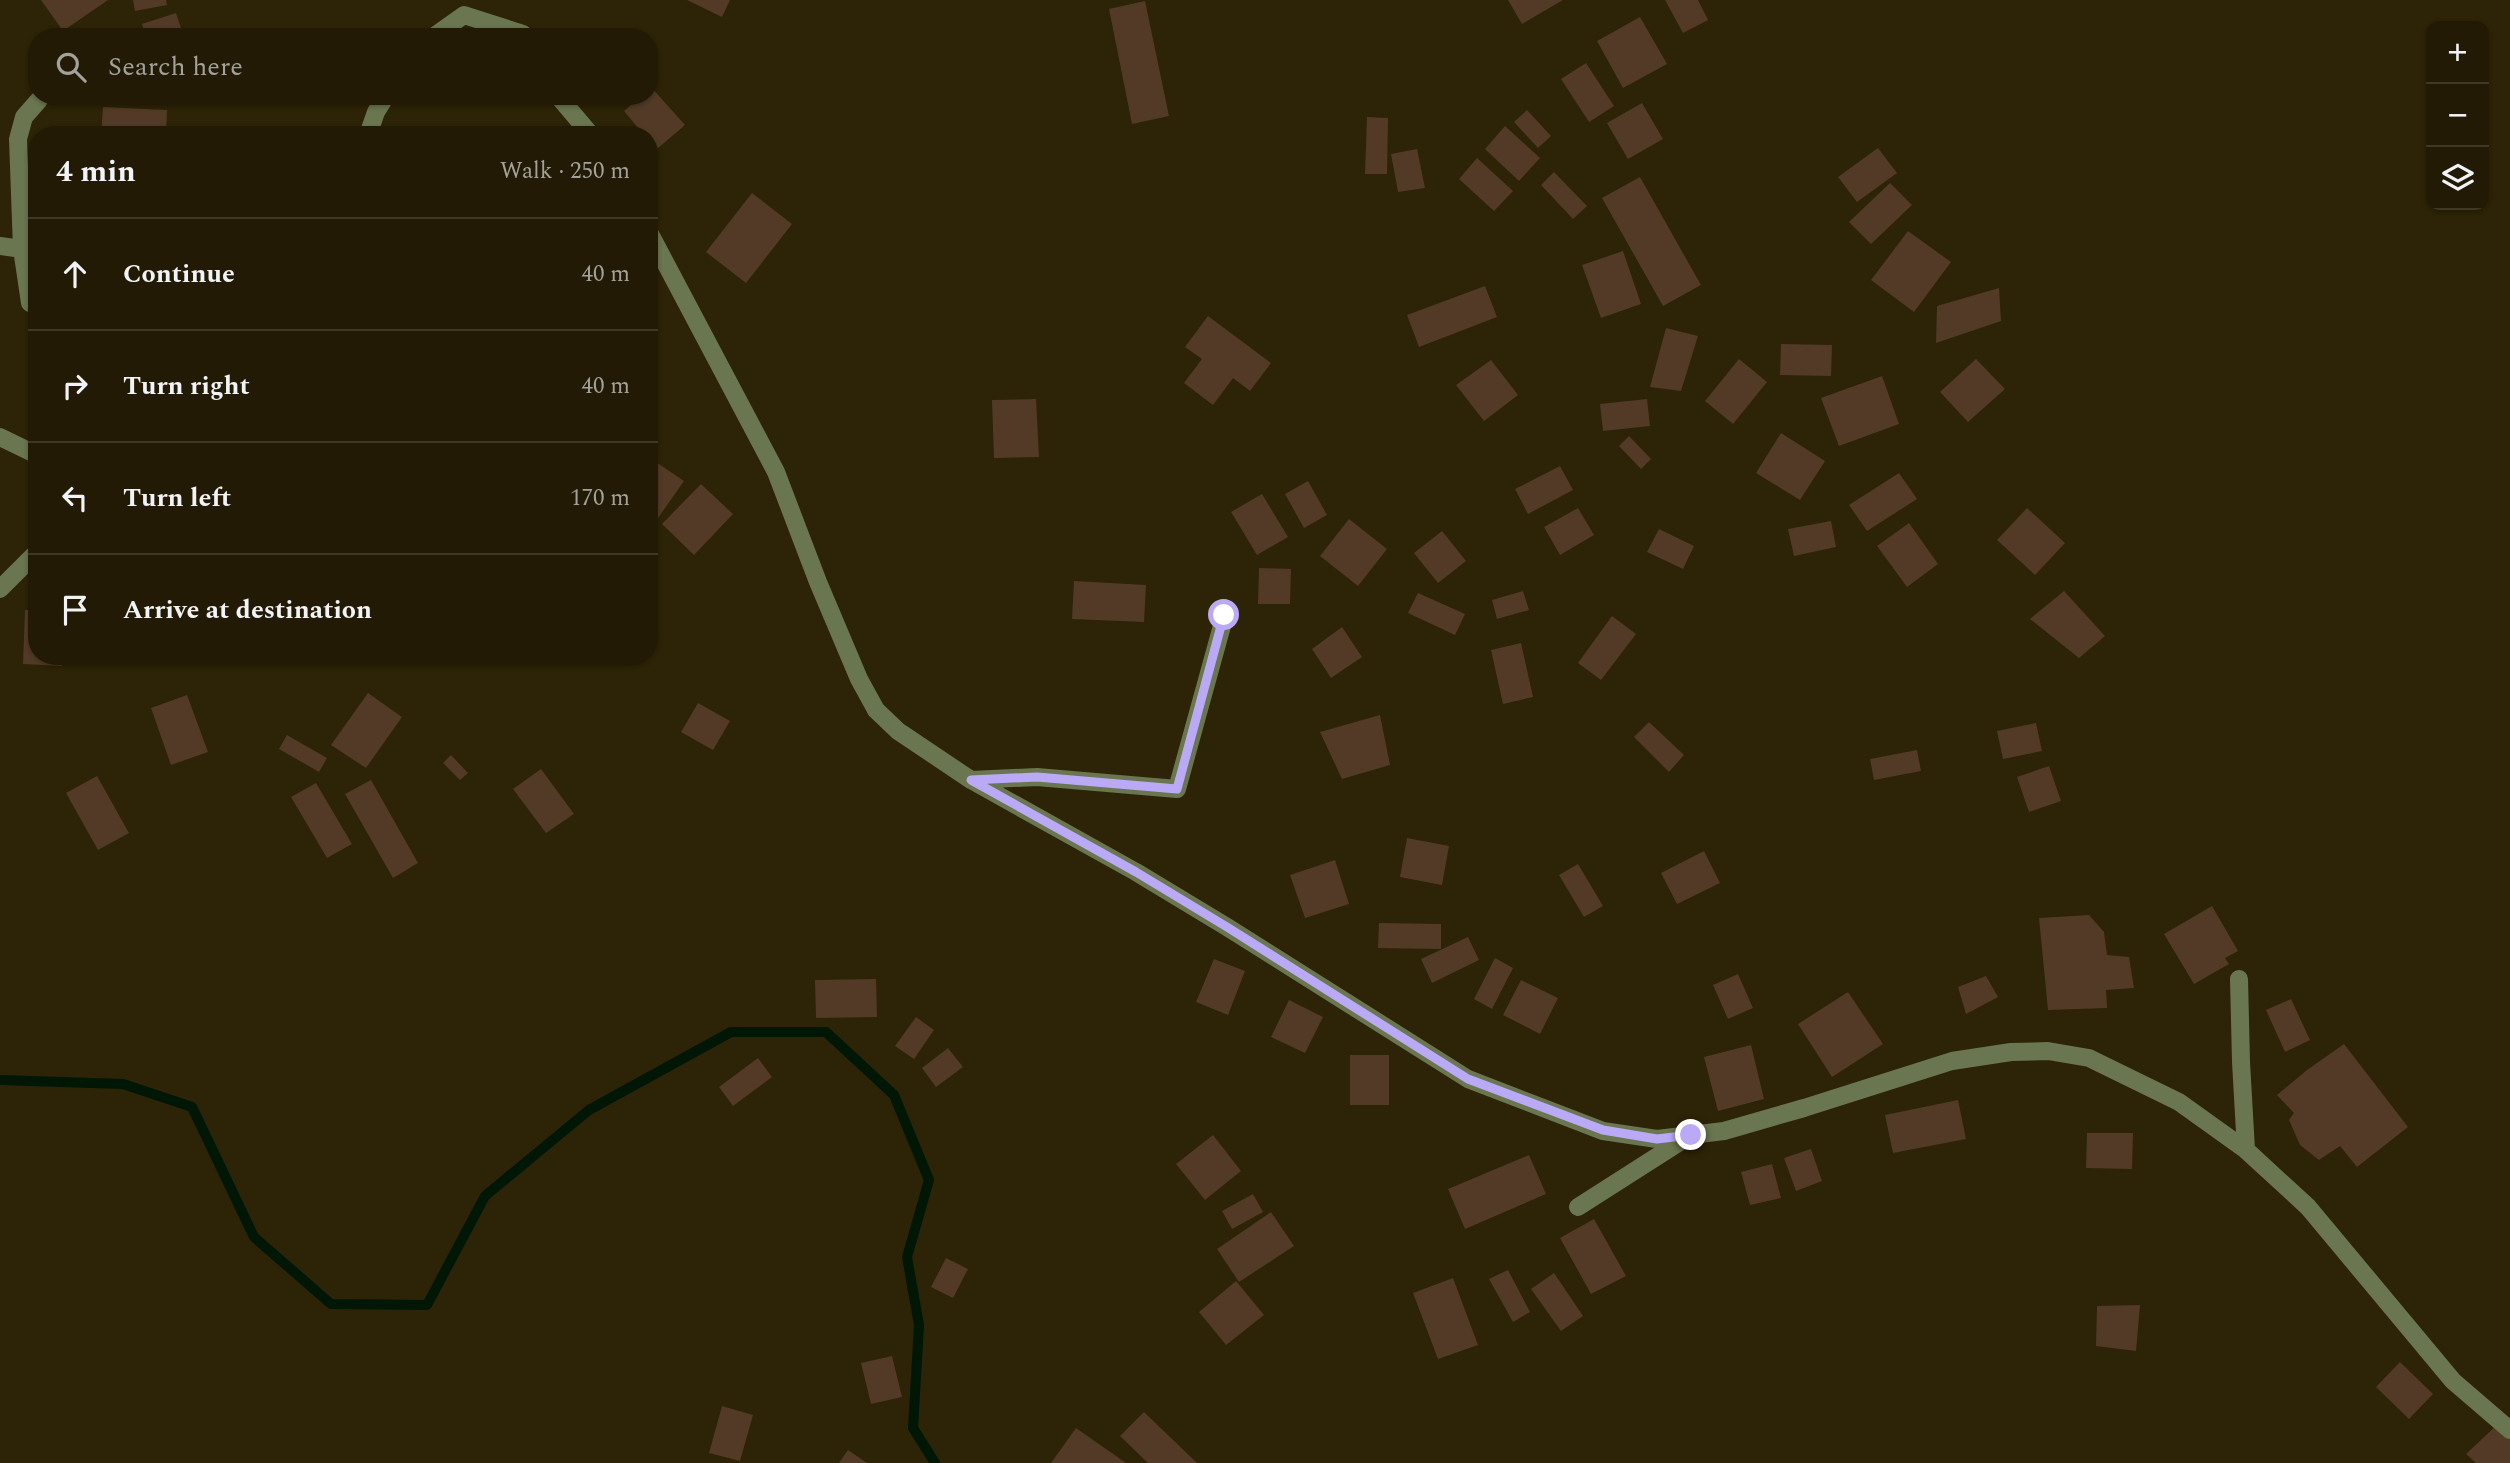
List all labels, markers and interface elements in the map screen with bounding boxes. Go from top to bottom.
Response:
map controls [2426,21,2489,210]
button: + [2426,21,2489,84]
search box [28,28,658,105]
text: Search here [108,47,243,87]
icon: search [52,48,90,86]
button: − [2426,84,2489,147]
button: layers [2426,147,2489,210]
text: 4 min [56,149,136,195]
text: Walk · 250 m [500,154,630,189]
text: Continue [123,254,235,294]
icon: ahead [56,255,94,293]
text: 40 m [581,257,630,292]
text: Turn right [123,366,250,406]
icon: right [56,367,94,405]
text: 40 m [581,369,630,404]
text: Turn left [123,478,231,518]
icon: left [56,479,94,517]
text: 170 m [570,481,630,516]
text: Arrive at destination [123,590,372,630]
icon: arrive [56,591,94,629]
route start [1208,599,1239,630]
route end [1675,1119,1706,1150]

